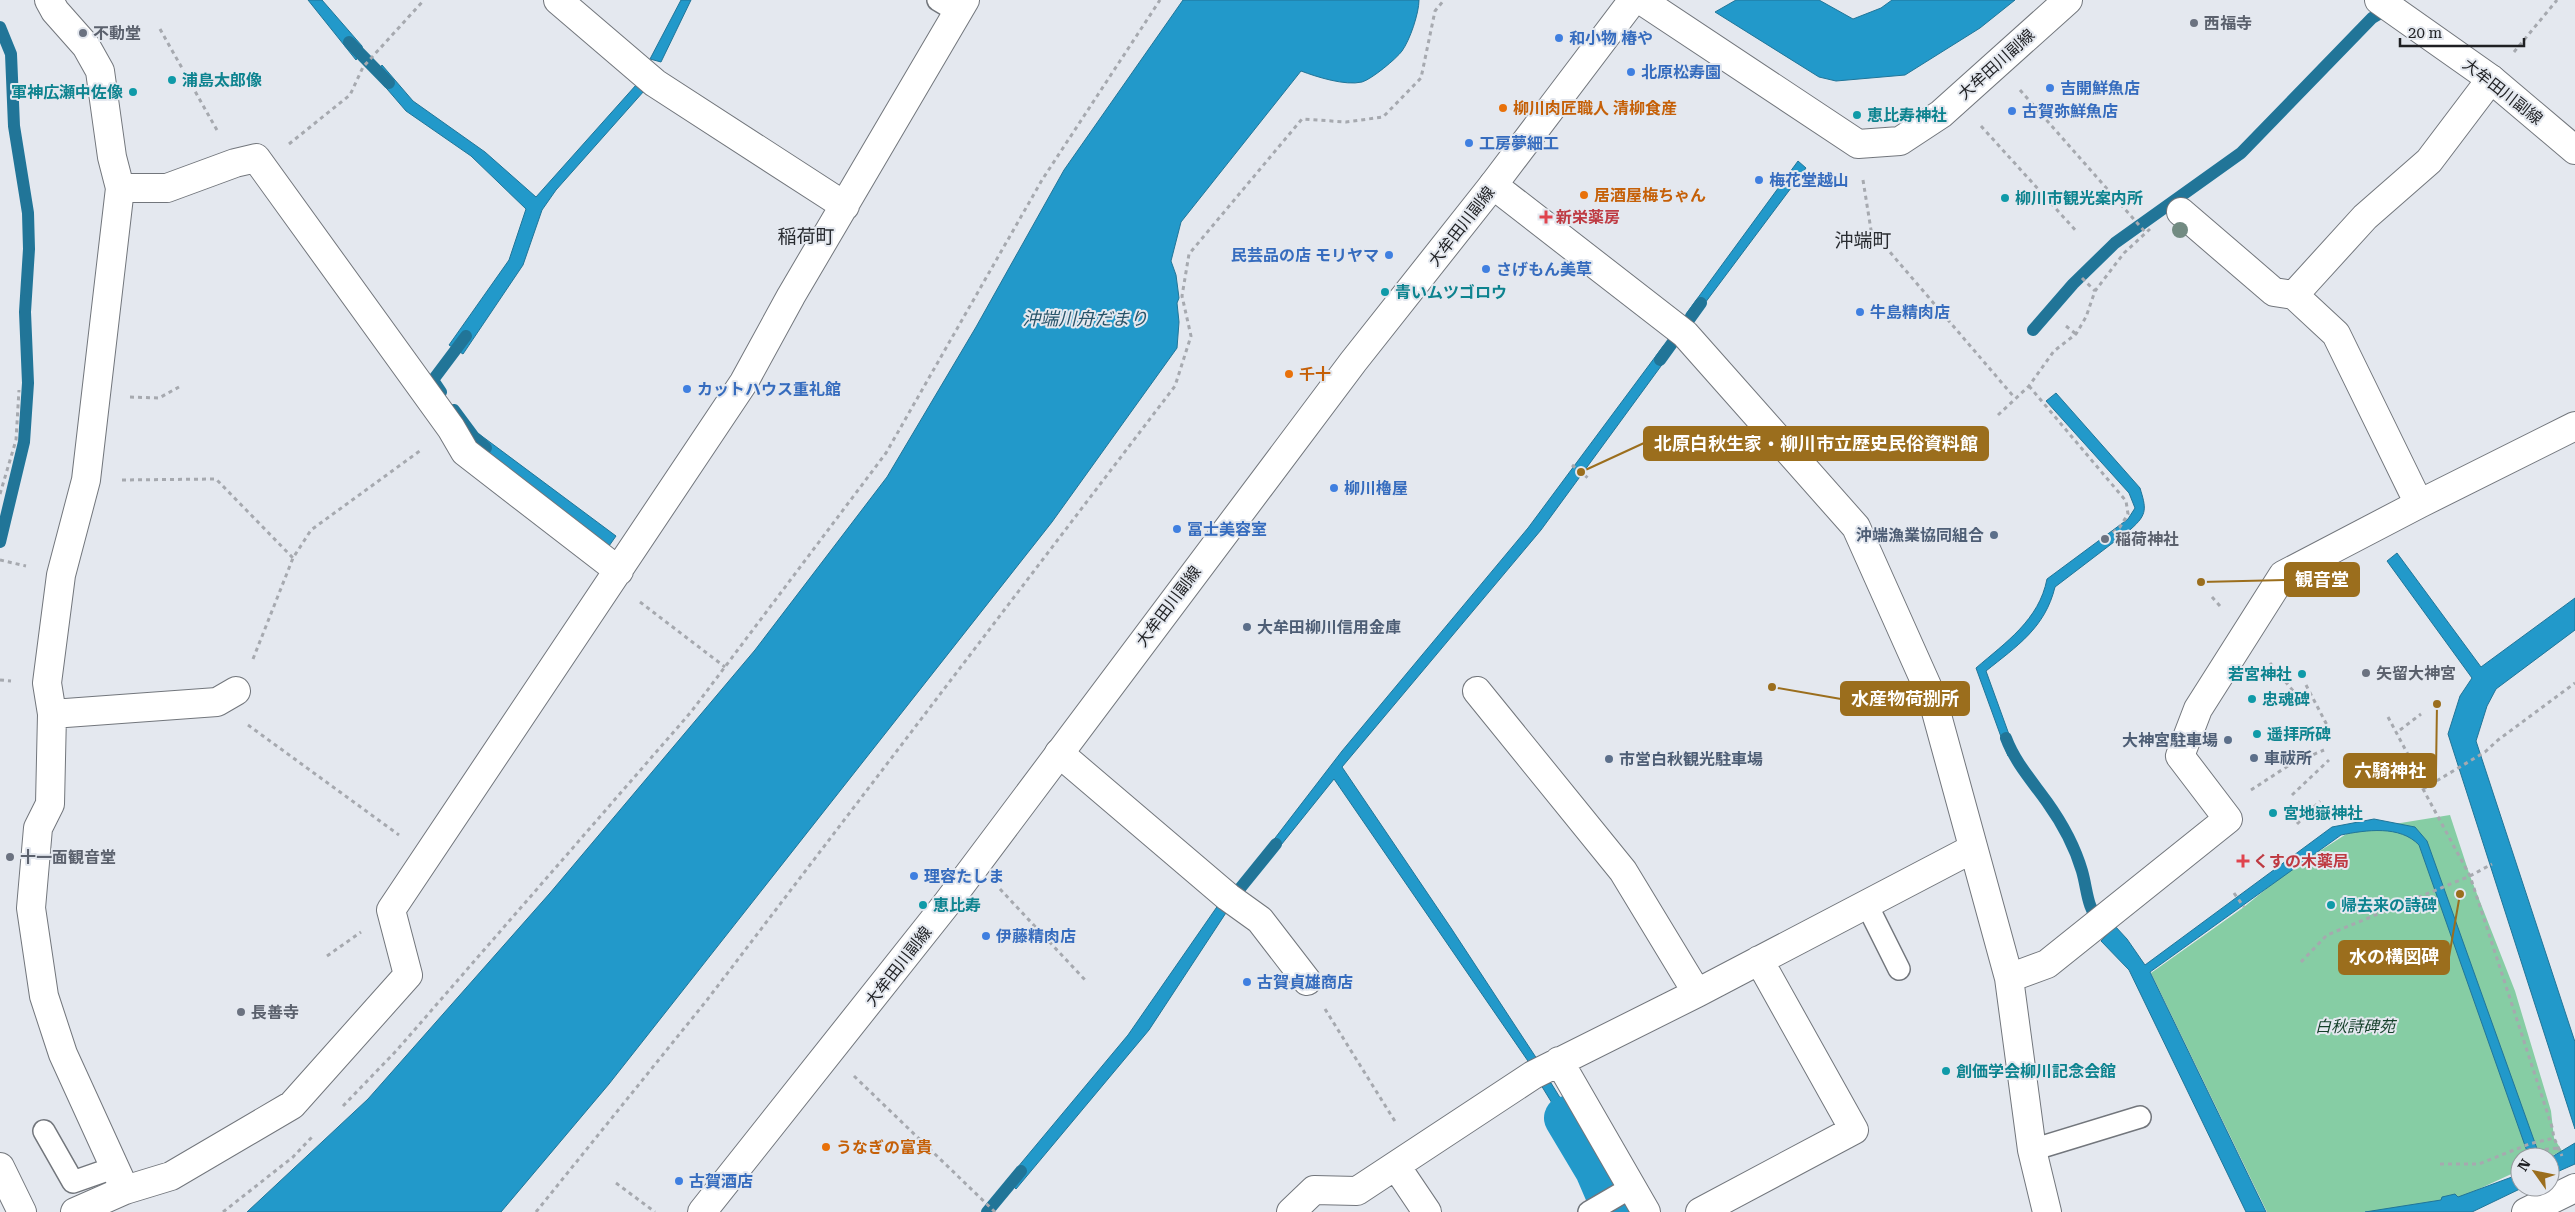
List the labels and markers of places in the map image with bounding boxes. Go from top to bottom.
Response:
place label: 西福寺 [2204,14,2252,33]
marker: 西福寺 [2188,17,2200,29]
place label: 不動堂 [93,24,141,43]
marker: 不動堂 [77,27,89,39]
place label: 和小物 椿や [1569,29,1653,48]
marker: 和小物 椿や [1553,32,1565,44]
place label: 北原松寿園 [1641,63,1721,82]
marker: 北原松寿園 [1625,66,1637,78]
place label: 浦島太郎像 [182,71,262,90]
marker: 浦島太郎像 [166,74,178,86]
place label: 吉開鮮魚店 [2060,79,2140,98]
marker: 吉開鮮魚店 [2044,82,2056,94]
place label: 軍神広瀬中佐像 [11,83,123,102]
marker: 軍神広瀬中佐像 [127,86,139,98]
place label: 柳川肉匠職人 清柳食産 [1513,99,1677,118]
marker: 柳川肉匠職人 清柳食産 [1497,102,1509,114]
place label: 古賀弥鮮魚店 [2022,102,2118,121]
marker: 古賀弥鮮魚店 [2006,105,2018,117]
place label: 恵比寿神社 [1867,106,1947,125]
marker: 恵比寿神社 [1851,109,1863,121]
place label: 工房夢細工 [1479,134,1559,153]
marker: 工房夢細工 [1463,137,1475,149]
place label: 梅花堂越山 [1769,171,1849,190]
marker: 梅花堂越山 [1753,174,1765,186]
place label: 居酒屋梅ちゃん [1594,186,1706,205]
marker: 居酒屋梅ちゃん [1578,189,1590,201]
place label: 柳川市観光案内所 [2015,189,2143,208]
marker: 柳川市観光案内所 [1999,192,2011,204]
place label: 新栄薬房 [1556,208,1620,227]
marker: 新栄薬房 [1540,211,1552,223]
place label: 民芸品の店 モリヤマ [1231,246,1379,265]
marker: 民芸品の店 モリヤマ [1383,249,1395,261]
place label: さげもん美草 [1496,260,1592,279]
marker: さげもん美草 [1480,263,1492,275]
place label: 青いムツゴロウ [1395,283,1507,302]
marker: 青いムツゴロウ [1379,286,1391,298]
place label: 牛島精肉店 [1870,303,1950,322]
marker: 牛島精肉店 [1854,306,1866,318]
place label: 千十 [1299,365,1331,384]
marker: 千十 [1283,368,1295,380]
place label: カットハウス重礼館 [697,380,841,399]
marker: カットハウス重礼館 [681,383,693,395]
callout: 北原白秋生家・柳川市立歴史民俗資料館 [1644,427,1988,460]
place label: 柳川櫓屋 [1344,479,1408,498]
marker: 柳川櫓屋 [1328,482,1340,494]
place label: 冨士美容室 [1187,520,1267,539]
marker: 冨士美容室 [1171,523,1183,535]
place label: 沖端漁業協同組合 [1856,526,1984,545]
marker: 沖端漁業協同組合 [1988,529,2000,541]
place label: 稲荷神社 [2115,530,2179,549]
marker: 稲荷神社 [2099,533,2111,545]
callout: 観音堂 [2285,563,2359,596]
place label: 大牟田柳川信用金庫 [1257,618,1401,637]
marker: 大牟田柳川信用金庫 [1241,621,1253,633]
place label: 矢留大神宮 [2376,664,2456,683]
place label: 若宮神社 [2228,665,2292,684]
marker: 矢留大神宮 [2360,667,2372,679]
marker: 若宮神社 [2296,668,2308,680]
callout: 水産物荷捌所 [1841,682,1969,715]
place label: 忠魂碑 [2262,690,2310,709]
marker: 忠魂碑 [2246,693,2258,705]
place label: 遥拝所碑 [2267,725,2331,744]
marker: 遥拝所碑 [2251,728,2263,740]
place label: 大神宮駐車場 [2122,731,2218,750]
marker: 大神宮駐車場 [2222,734,2234,746]
place label: 車祓所 [2264,749,2312,768]
place label: 市営白秋観光駐車場 [1619,750,1763,769]
marker: 車祓所 [2248,752,2260,764]
marker: 市営白秋観光駐車場 [1603,753,1615,765]
callout: 六騎神社 [2344,754,2436,787]
place label: 宮地嶽神社 [2283,804,2363,823]
marker: 宮地嶽神社 [2267,807,2279,819]
place label: 十一面観音堂 [20,848,116,867]
marker: 十一面観音堂 [4,851,16,863]
place label: くすの木薬局 [2253,852,2349,871]
marker: くすの木薬局 [2237,855,2249,867]
place label: 理容たしま [924,867,1004,886]
marker: 理容たしま [908,870,920,882]
place label: 恵比寿 [933,896,981,915]
place label: 帰去来の詩碑 [2341,896,2437,915]
marker: 恵比寿 [917,899,929,911]
marker: 帰去来の詩碑 [2325,899,2337,911]
place label: 伊藤精肉店 [995,927,1076,946]
marker: 伊藤精肉店 [980,930,992,942]
callout: 水の構図碑 [2339,941,2449,974]
place label: 古賀貞雄商店 [1257,973,1353,992]
marker: 古賀貞雄商店 [1241,976,1253,988]
place label: 長善寺 [251,1003,299,1022]
marker: 長善寺 [235,1006,247,1018]
place label: 創価学会柳川記念会館 [1956,1062,2116,1081]
marker: 創価学会柳川記念会館 [1940,1065,1952,1077]
place label: うなぎの富貴 [836,1138,932,1157]
marker: うなぎの富貴 [820,1141,832,1153]
place label: 古賀酒店 [689,1172,753,1191]
marker: 古賀酒店 [673,1175,685,1187]

